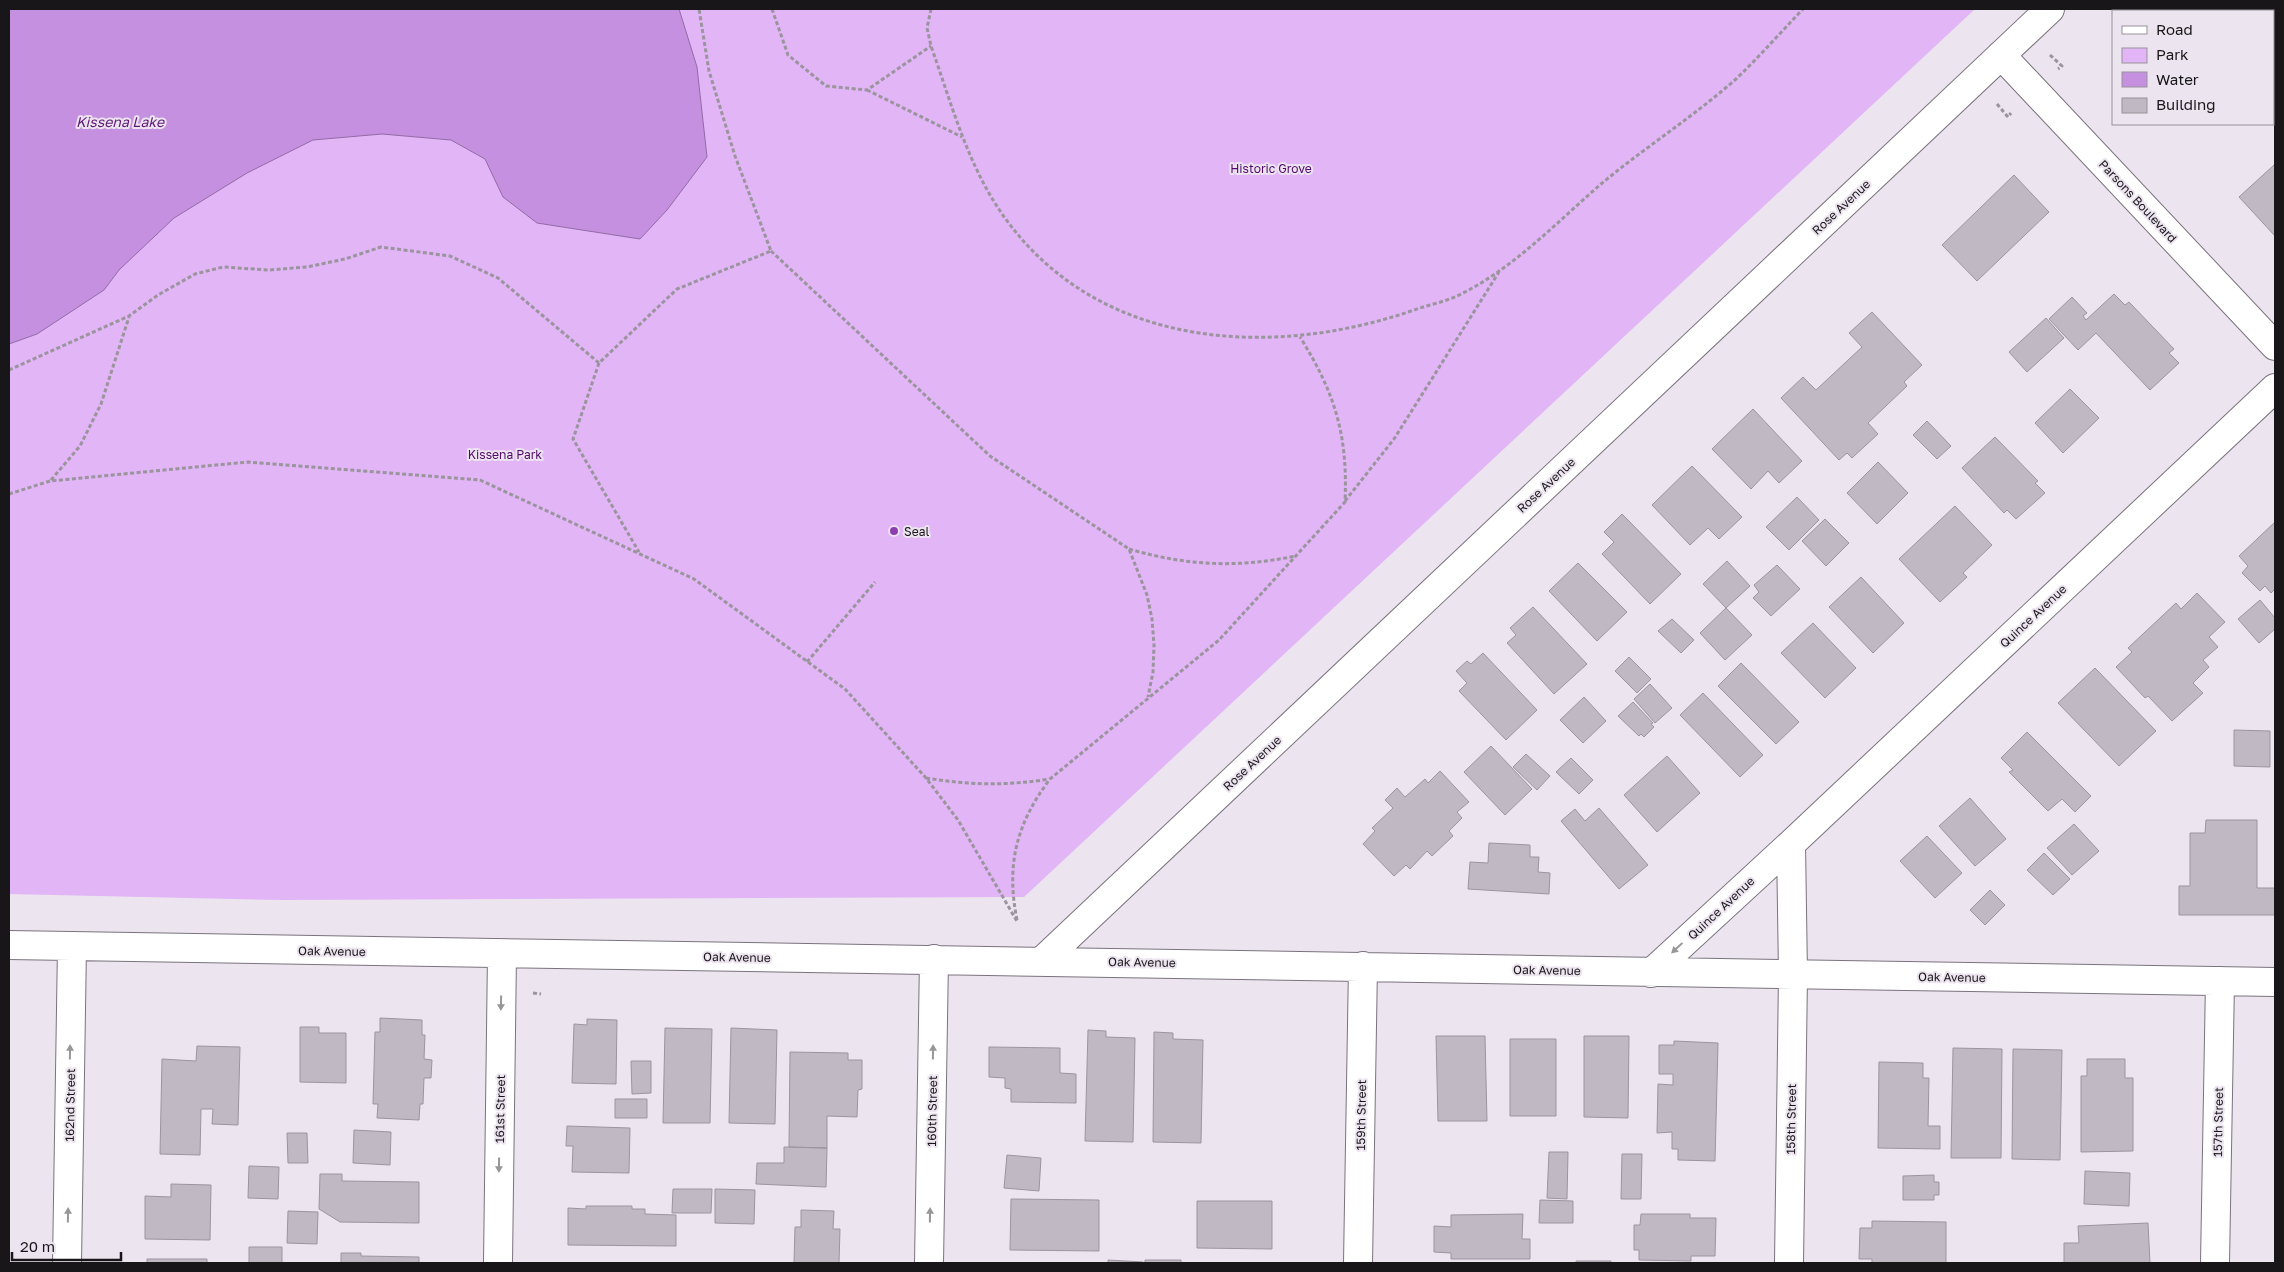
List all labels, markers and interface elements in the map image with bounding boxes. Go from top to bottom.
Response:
legend [2112,10,2274,125]
text: Road [2156,20,2193,38]
text: Park [2156,45,2189,63]
text: Water [2156,70,2199,88]
text: Building [2156,95,2216,113]
water label: Kissena Lake [76,113,165,130]
street label: Parsons Boulevard [2096,157,2180,245]
park label: Historic Grove [1230,161,1312,176]
street label: Rose Avenue [1809,176,1873,238]
park label: Kissena Park [468,447,542,462]
street label: Rose Avenue [1514,454,1578,516]
place label: Seal [904,524,929,539]
marker: Seal [888,525,900,537]
street label: Quince Avenue [1997,581,2069,651]
street label: Rose Avenue [1220,732,1284,794]
street label: Quince Avenue [1685,873,1757,943]
one-way arrow [1672,942,1684,954]
street label: Oak Avenue [298,943,366,959]
street label: Oak Avenue [703,949,771,965]
street label: Oak Avenue [1108,954,1176,970]
street label: Oak Avenue [1513,962,1581,978]
street label: Oak Avenue [1918,969,1986,985]
one-way arrow [497,995,505,1011]
one-way arrow [66,1044,74,1060]
one-way arrow [929,1044,937,1060]
street label: 162nd Street [62,1068,78,1142]
street label: 161st Street [492,1074,508,1143]
street label: 160th Street [924,1075,940,1147]
street label: 159th Street [1353,1079,1369,1151]
street label: 158th Street [1783,1083,1799,1155]
street label: 157th Street [2210,1087,2226,1157]
one-way arrow [495,1157,503,1173]
one-way arrow [64,1206,72,1222]
one-way arrow [926,1206,934,1222]
scale bar [12,1230,121,1262]
text: 20 m [20,1237,55,1255]

